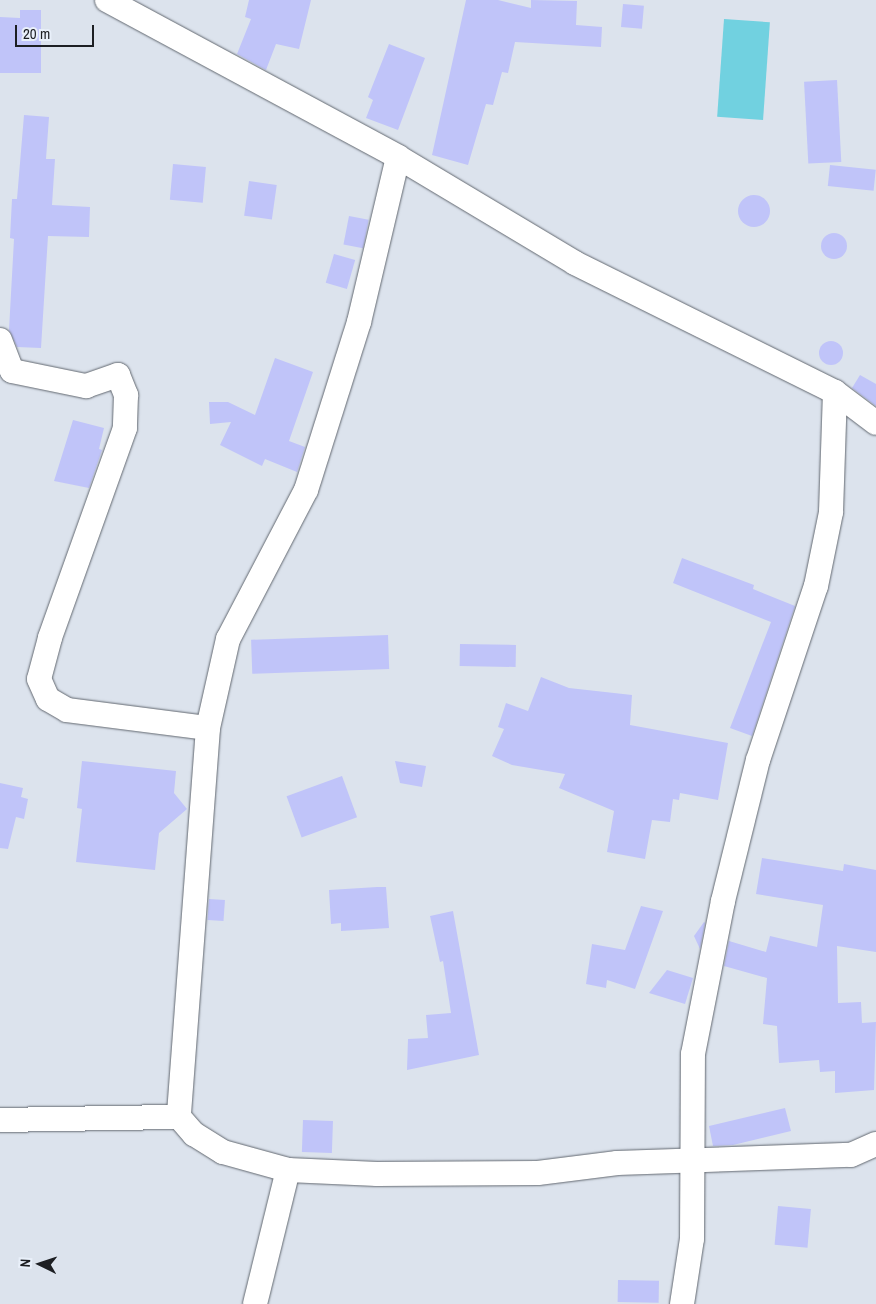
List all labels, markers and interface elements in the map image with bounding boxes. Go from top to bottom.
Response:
scale bar [18,15,96,47]
text: 20 m [23,23,50,44]
north arrow [15,1239,65,1289]
text: N [16,1258,34,1268]

